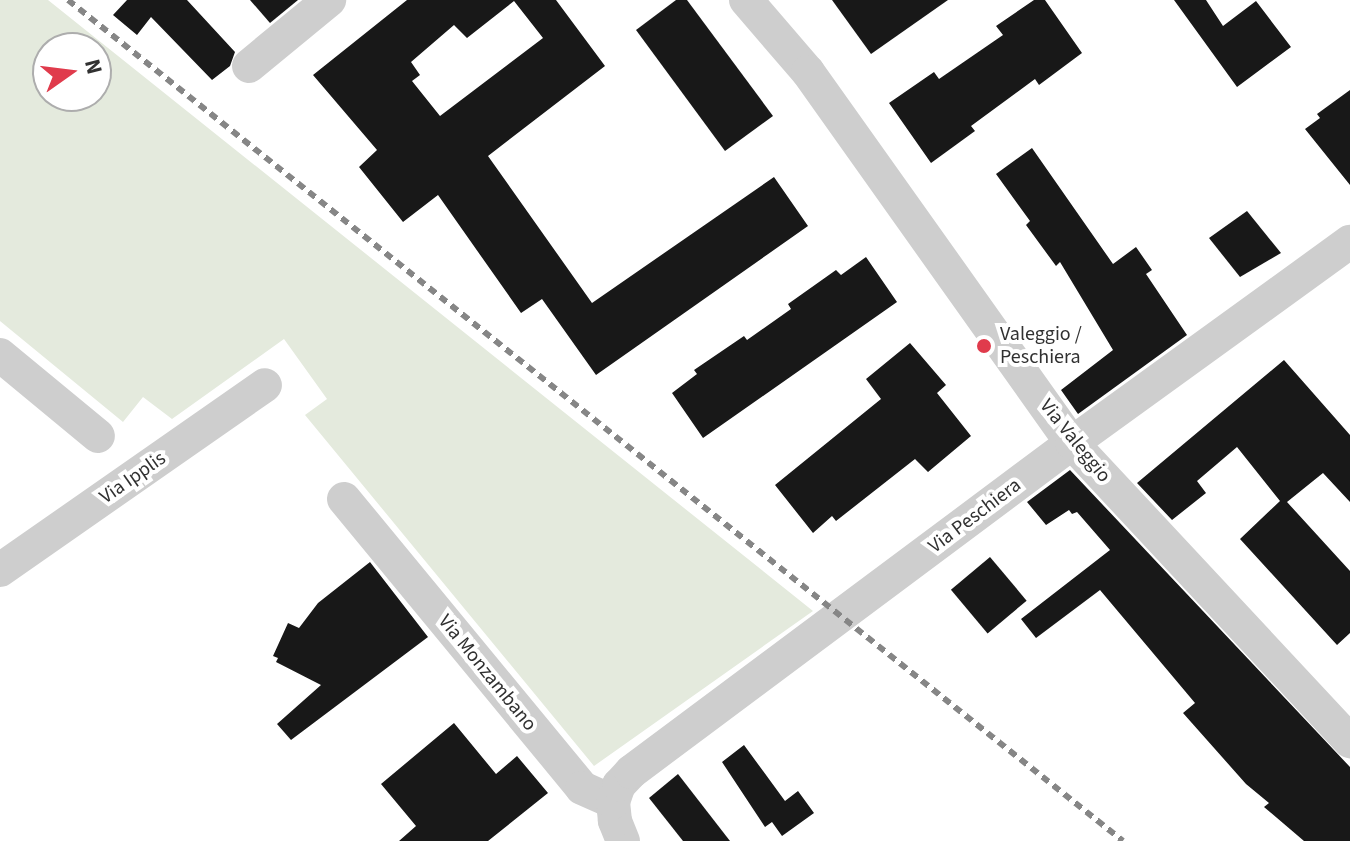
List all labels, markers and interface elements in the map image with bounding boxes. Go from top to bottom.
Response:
north arrow [32,32,112,112]
text: N [76,56,111,78]
place label: Valeggio / Peschiera [1000,322,1082,369]
marker: Valeggio / Peschiera [975,337,993,355]
street label: Via Valeggio [1034,395,1116,487]
street label: Via Ipplis [95,447,171,509]
street label: Via Peschiera [924,473,1026,559]
street label: Via Monzambano [433,610,541,736]

